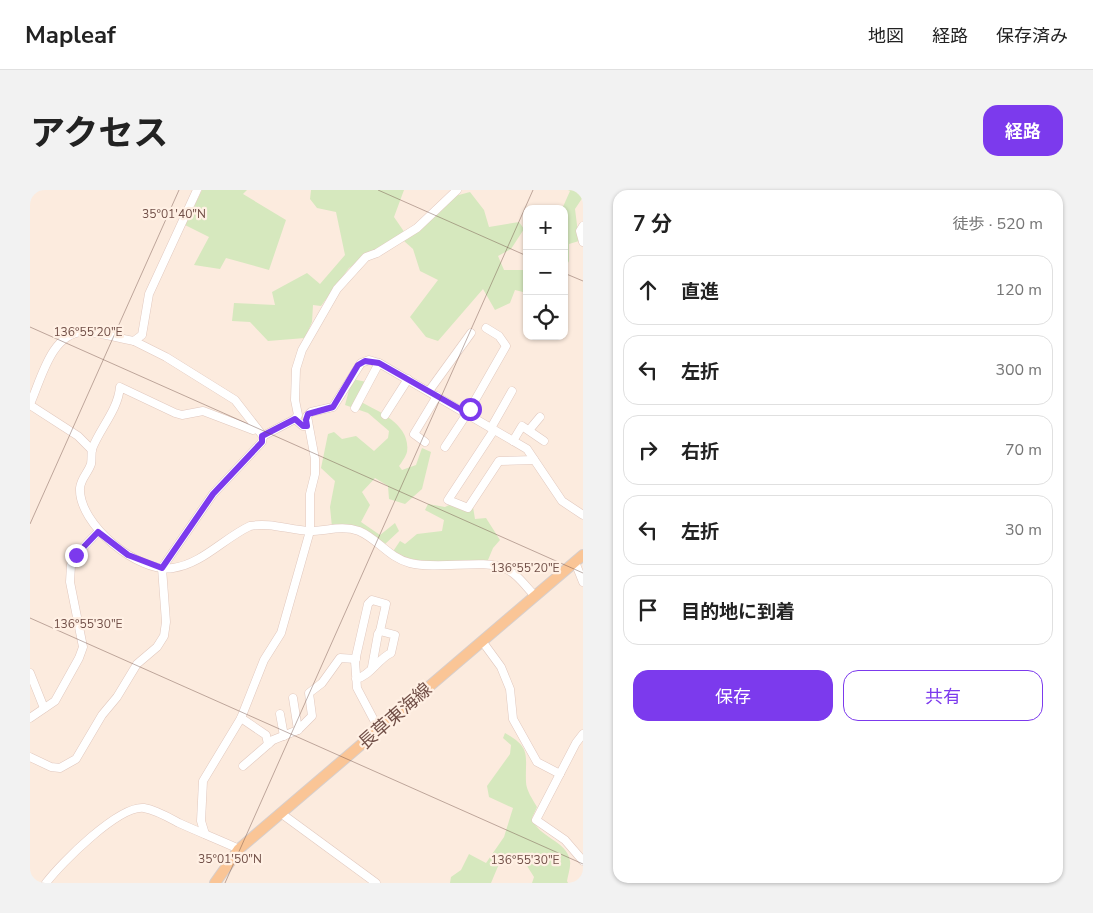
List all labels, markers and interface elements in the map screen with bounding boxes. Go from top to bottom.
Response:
text: Mapleaf [25,19,116,51]
text: 地図 [868,24,904,48]
text: 経路 [932,24,968,48]
text: 保存済み [996,24,1068,48]
button: 経路 [983,105,1063,156]
text: アクセス [30,110,168,157]
map controls [523,205,568,340]
button: + [523,205,568,250]
text: 35°01'40"N [142,206,206,222]
text: 7 分 [633,210,672,238]
text: 徒歩 · 520 m [953,213,1043,235]
button: − [523,250,568,295]
icon: ahead [634,276,662,304]
text: 直進 [681,279,719,305]
text: 120 m [995,279,1042,301]
button: locate [523,295,568,340]
text: 136°55'20"E [53,324,123,340]
icon: left [634,356,662,384]
text: 左折 [681,359,719,385]
text: 300 m [995,359,1042,381]
route start [459,398,482,421]
icon: right [634,436,662,464]
text: 右折 [681,439,719,465]
text: 70 m [1005,439,1042,461]
icon: left [634,516,662,544]
text: 左折 [681,519,719,545]
text: 30 m [1005,519,1042,541]
route end [65,544,88,567]
text: 136°55'20"E [490,560,560,576]
icon: arrive [634,596,662,624]
text: 目的地に到着 [681,599,795,625]
text: 136°55'30"E [53,616,123,632]
button: 保存 [633,670,833,721]
button: 共有 [843,670,1043,721]
street label: 長草東海線 [353,677,437,755]
text: 35°01'50"N [198,851,262,867]
text: 136°55'30"E [490,852,560,868]

